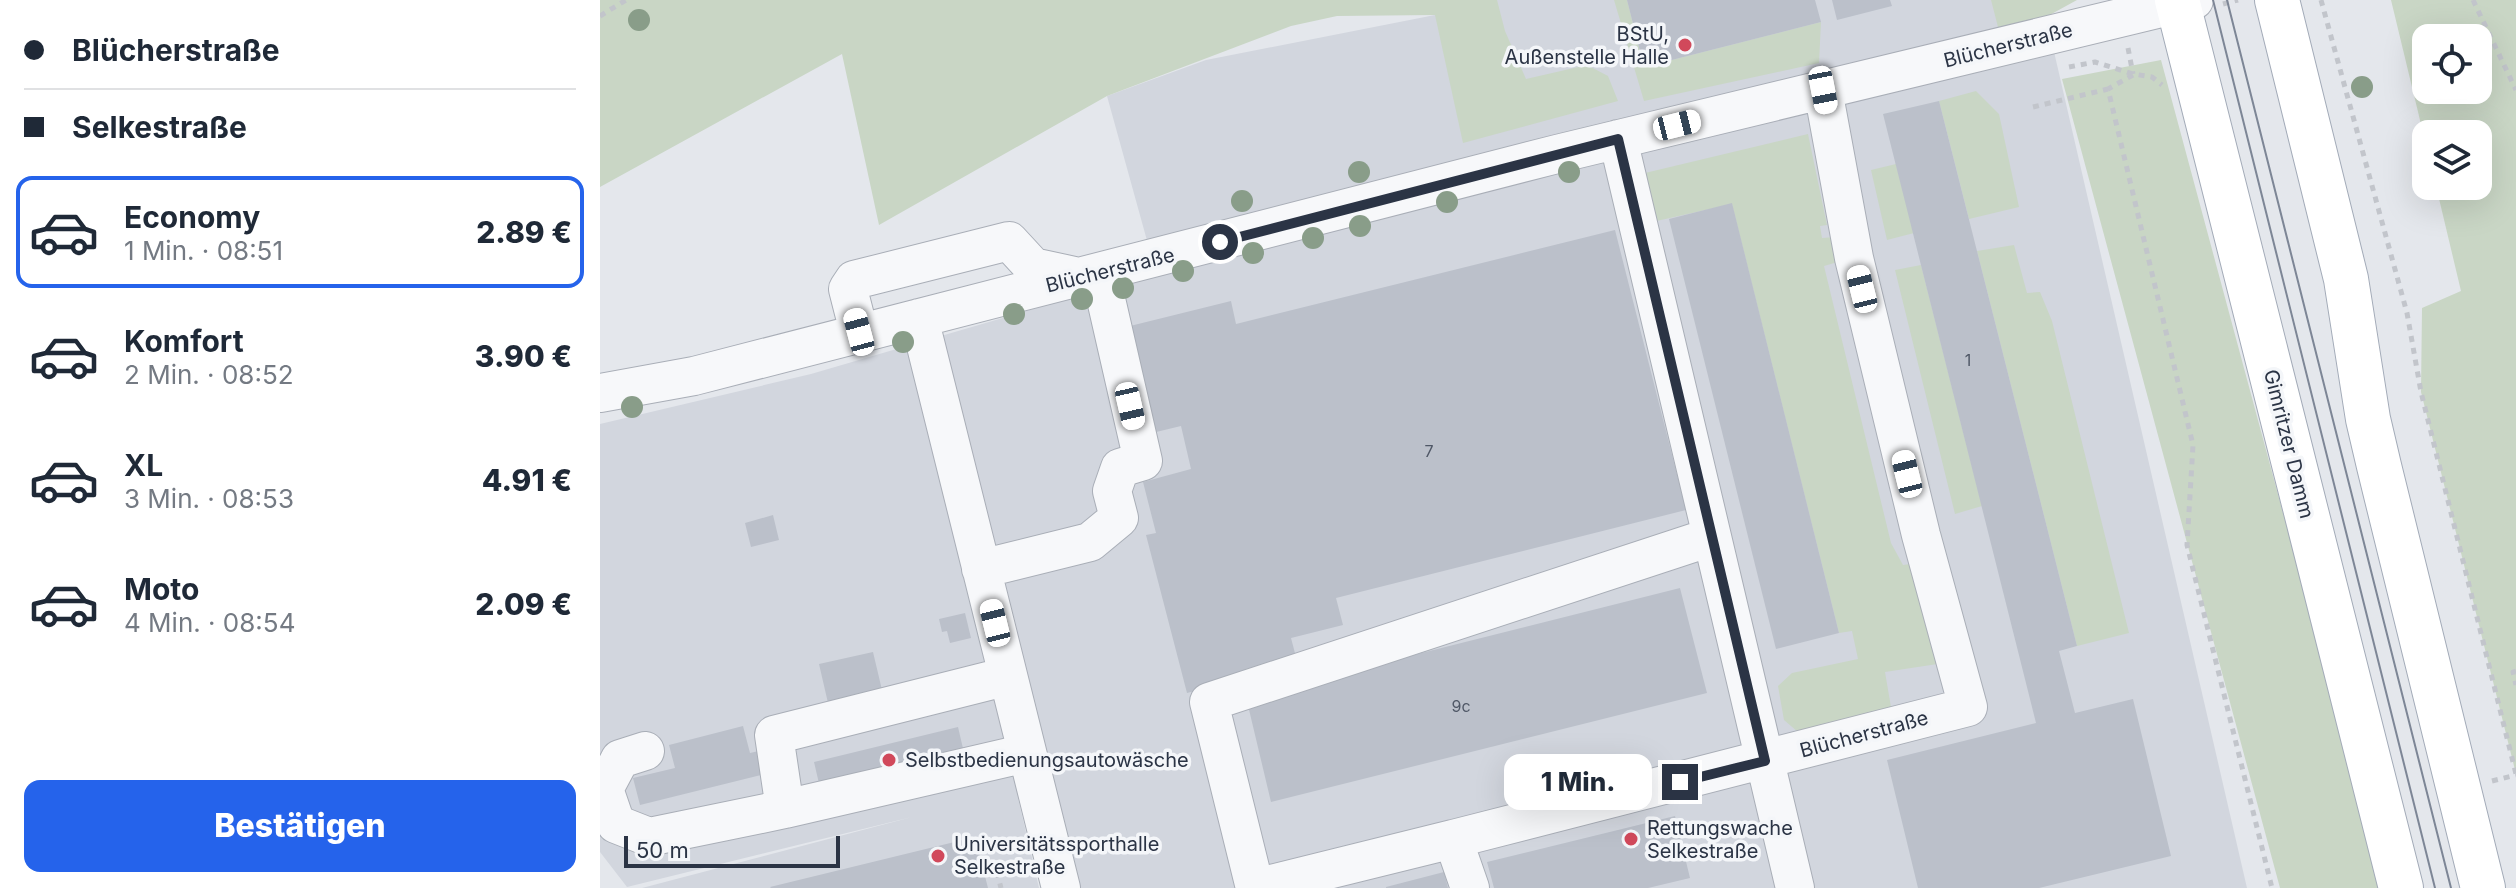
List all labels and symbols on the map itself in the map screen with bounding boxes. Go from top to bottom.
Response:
street label: Blücherstraße [1941,17,2075,73]
place label: BStU, Außenstelle Halle [1505,22,1669,69]
marker: BStU, Außenstelle Halle [1676,36,1694,54]
car [1807,64,1839,116]
car [1651,108,1703,142]
route start [1202,224,1238,260]
street label: Blücherstraße [1043,242,1177,298]
car [1845,263,1879,315]
car [841,306,877,358]
house number: 1 [1965,350,1971,370]
street label: Gimritzer Damm [2259,367,2319,521]
car [1113,380,1147,432]
house number: 7 [1424,441,1434,461]
car [1890,448,1924,500]
car [978,597,1012,649]
house number: 9c [1451,696,1471,716]
street label: Blücherstraße [1797,705,1931,763]
place label: Selbstbedienungsautowäsche [905,748,1189,772]
marker: Selbstbedienungsautowäsche [880,751,898,769]
callout: 1 Min. [1504,754,1652,810]
route end [1662,764,1698,800]
place label: Rettungswache Selkestraße [1647,816,1793,863]
marker: Rettungswache Selkestraße [1622,830,1640,848]
scale bar [624,832,840,868]
place label: Universitätssporthalle Selkestraße [954,832,1159,879]
marker: Universitätssporthalle Selkestraße [929,847,947,865]

